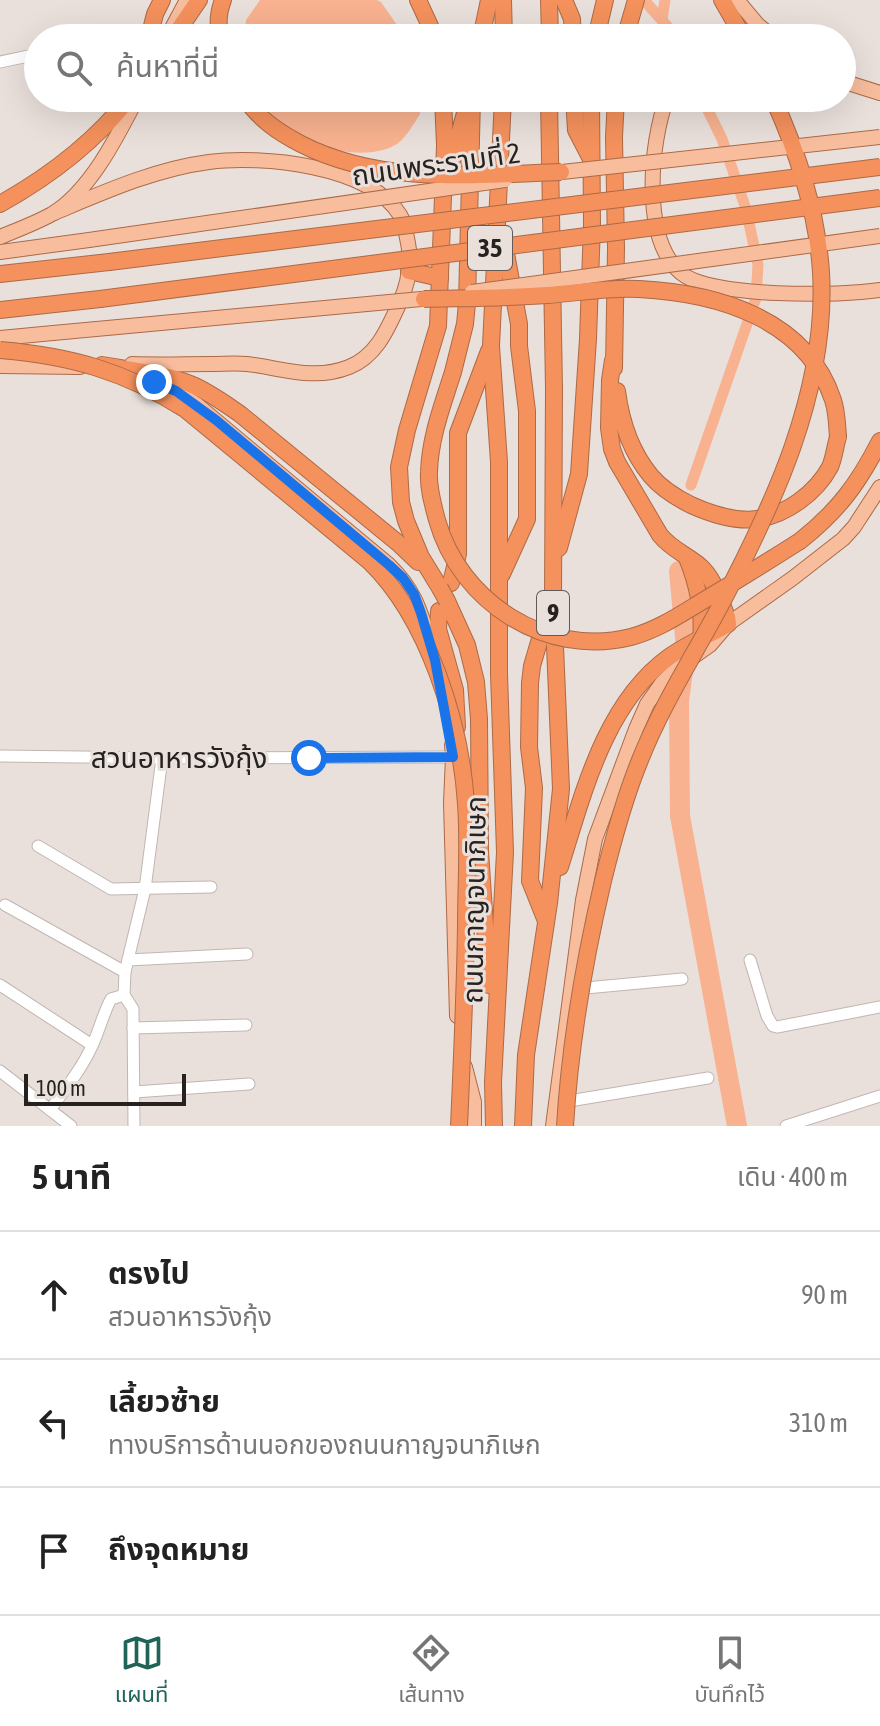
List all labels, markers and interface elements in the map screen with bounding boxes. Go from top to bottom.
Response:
search box [24,24,856,112]
icon: search [52,46,96,90]
text: ค้นหาที่นี่ [116,49,219,83]
street label: ถนนพระรามที่ 2 [349,133,522,192]
road number: 35 [468,226,512,270]
route end [136,364,172,400]
road number: 9 [537,591,569,635]
route start [291,740,327,776]
street label: สวนอาหารวังกุ้ง [91,742,267,775]
street label: ถนนกาญจนาภิเษก [456,796,492,1004]
scale bar [24,1070,186,1106]
text: 100 m [36,1075,86,1101]
text: 5 นาที [32,1157,111,1196]
text: เดิน · 400 m [737,1162,848,1192]
text: ตรงไป [108,1256,190,1290]
icon: ahead [32,1273,76,1317]
text: 90 m [801,1280,848,1310]
text: สวนอาหารวังกุ้ง [108,1302,272,1332]
text: เลี้ยวซ้าย [108,1384,220,1418]
icon: left [32,1401,76,1445]
text: 310 m [789,1408,848,1438]
text: ทางบริการด้านนอกของถนนกาญจนาภิเษก [108,1430,541,1460]
icon: arrive [32,1529,76,1573]
text: ถึงจุดหมาย [108,1532,249,1566]
tab: แผนที่ [115,1631,169,1712]
tab: เส้นทาง [398,1631,465,1712]
tab: บันทึกไว้ [694,1631,765,1712]

